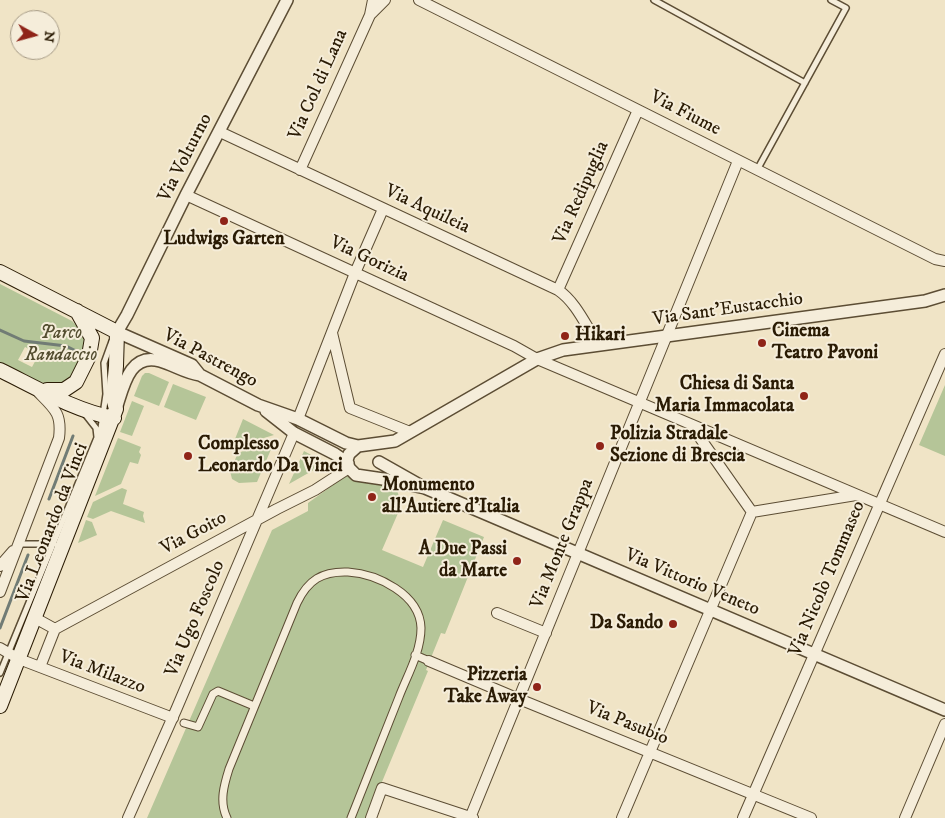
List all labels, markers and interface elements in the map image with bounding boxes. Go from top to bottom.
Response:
north arrow [10,10,60,60]
street label: Via Col di Lana [284,26,354,144]
text: N [39,30,59,44]
street label: Via Fiume [646,86,724,142]
street label: Via Volturno [154,110,218,206]
street label: Via Redipuglia [549,138,615,248]
street label: Via Aquileia [381,180,473,240]
marker: Ludwigs Garten [218,215,230,227]
place label: Ludwigs Garten [163,229,285,251]
street label: Via Gorizia [326,232,412,288]
street label: Via Sant'Eustacchio [651,288,805,332]
place label: Cinema Teatro Pavoni [772,321,878,365]
park label: Parco Randaccio [25,323,97,367]
street label: Via Pastrengo [159,325,261,393]
place label: Hikari [575,325,625,347]
marker: Hikari [559,330,571,342]
marker: Cinema Teatro Pavoni [756,337,768,349]
place label: Chiesa di Santa Maria Immacolata [655,374,794,418]
marker: Chiesa di Santa Maria Immacolata [798,390,810,402]
place label: Polizia Stradale Sezione di Brescia [610,424,745,468]
place label: Complesso Leonardo Da Vinci [198,434,343,478]
street label: Via Leonardo da Vinci [12,440,94,606]
marker: Polizia Stradale Sezione di Brescia [594,440,606,452]
marker: Complesso Leonardo Da Vinci [182,450,194,462]
place label: Monumento all'Autiere d'Italia [382,475,520,519]
street label: Via Monte Grappa [526,475,600,613]
marker: Monumento all'Autiere d'Italia [366,491,378,503]
street label: Via Nicolò Tommaseo [785,498,871,660]
street label: Via Goito [157,507,231,561]
place label: A Due Passi da Marte [419,539,507,583]
street label: Via Vittorio Veneto [621,544,763,622]
marker: A Due Passi da Marte [511,555,523,567]
street label: Via Ugo Foscolo [161,557,231,681]
place label: Da Sando [590,613,663,635]
marker: Da Sando [667,618,679,630]
street label: Via Milazzo [56,646,148,700]
place label: Pizzeria Take Away [444,665,527,709]
marker: Pizzeria Take Away [531,681,543,693]
street label: Via Pasubio [583,697,671,751]

